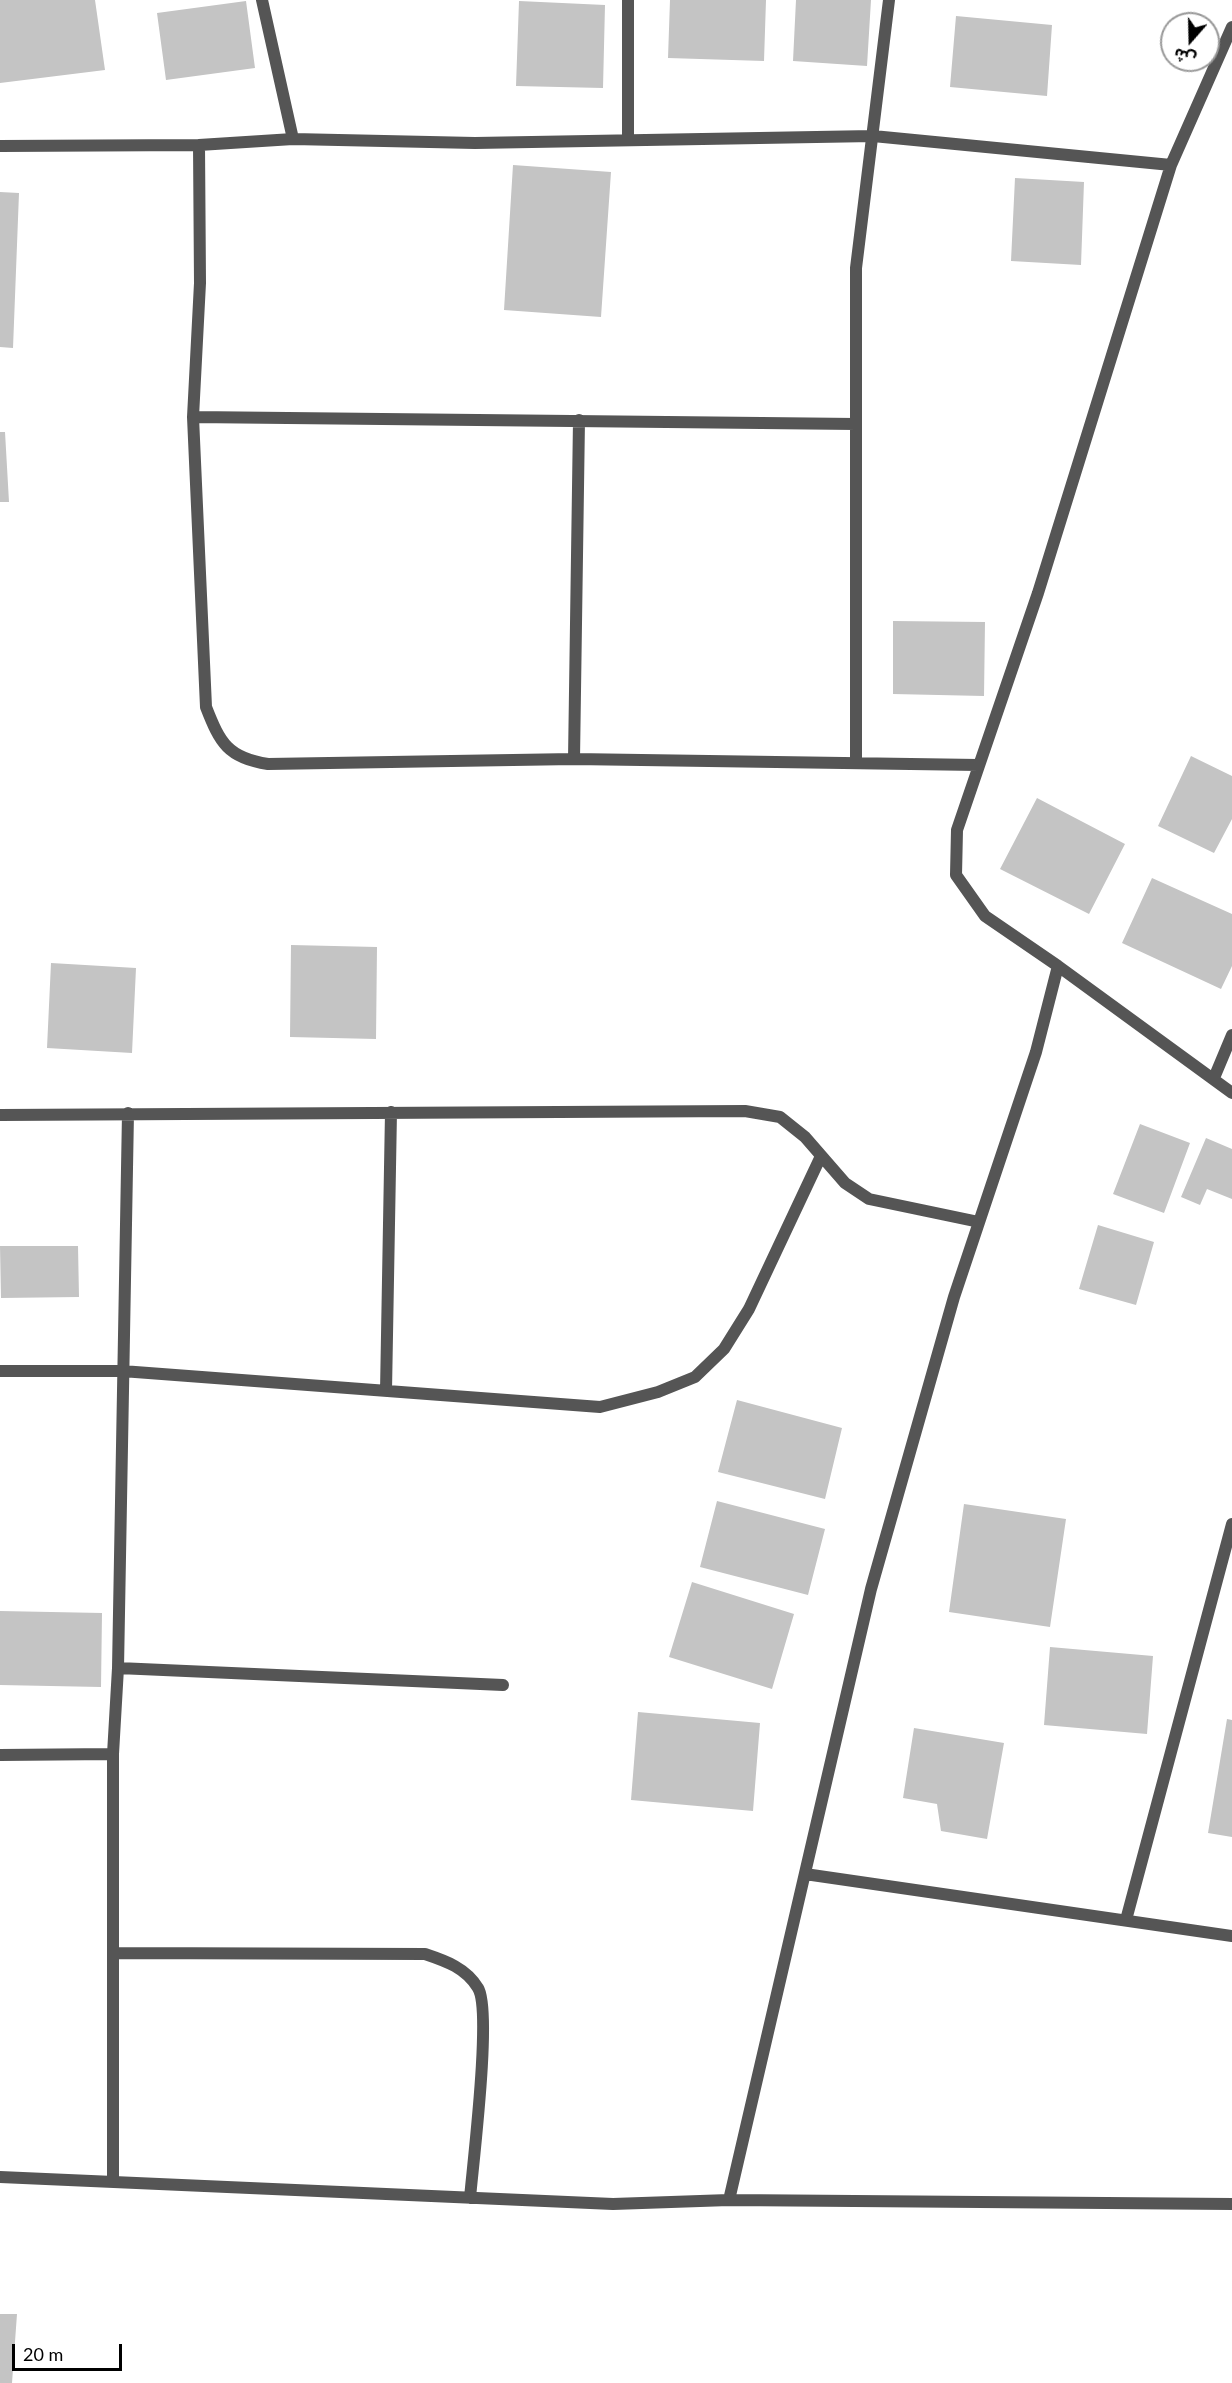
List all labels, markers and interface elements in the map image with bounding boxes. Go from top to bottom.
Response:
north arrow [1160,12,1220,72]
text: ش [1171,45,1198,70]
scale bar [15,2332,124,2370]
text: 20 m [23,2343,63,2365]

